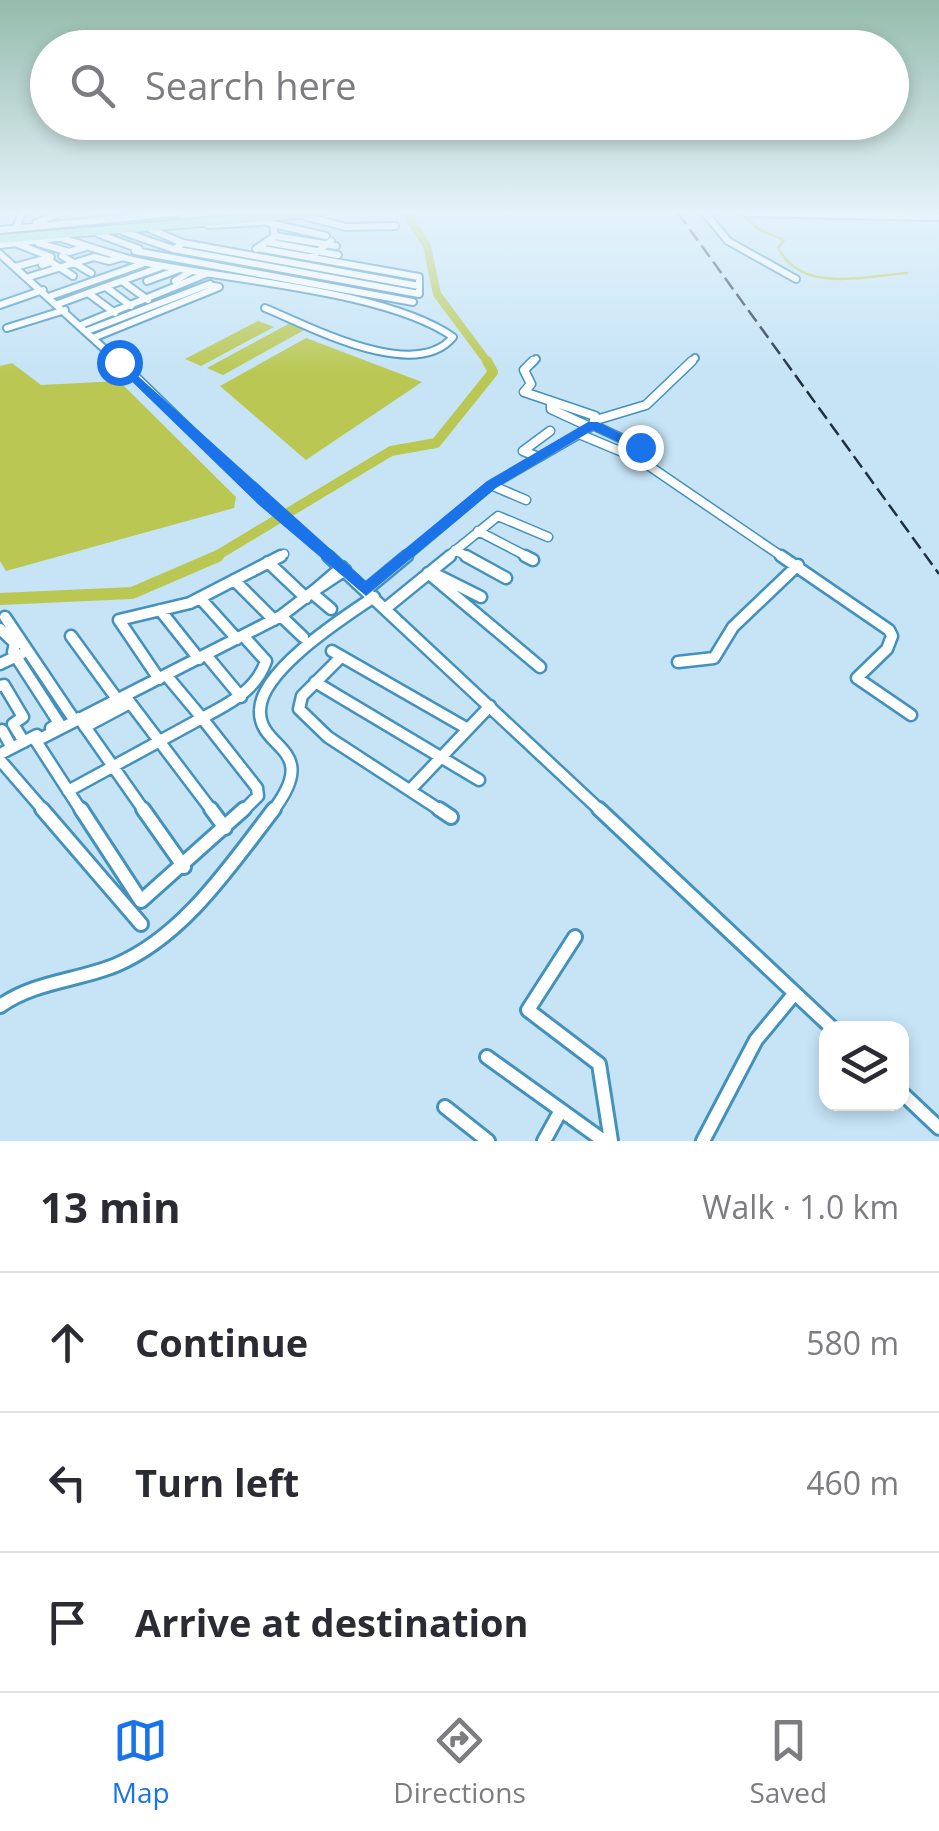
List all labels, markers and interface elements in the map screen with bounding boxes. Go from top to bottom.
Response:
search box [30,30,909,140]
icon: search [65,58,120,113]
text: Search here [145,59,357,111]
route start [97,340,143,386]
route end [618,425,664,471]
map controls [819,1021,909,1111]
button: layers [819,1021,909,1111]
text: 13 min [40,1178,181,1235]
text: Walk · 1.0 km [702,1185,899,1228]
icon: ahead [40,1315,95,1370]
text: Continue [135,1316,308,1368]
text: 580 m [806,1321,899,1364]
icon: left [40,1455,95,1510]
text: Turn left [135,1456,299,1508]
text: 460 m [806,1461,899,1504]
icon: arrive [40,1595,95,1650]
text: Arrive at destination [135,1596,529,1648]
tab: Map [112,1713,170,1811]
tab: Directions [393,1713,526,1811]
tab: Saved [749,1713,827,1811]

